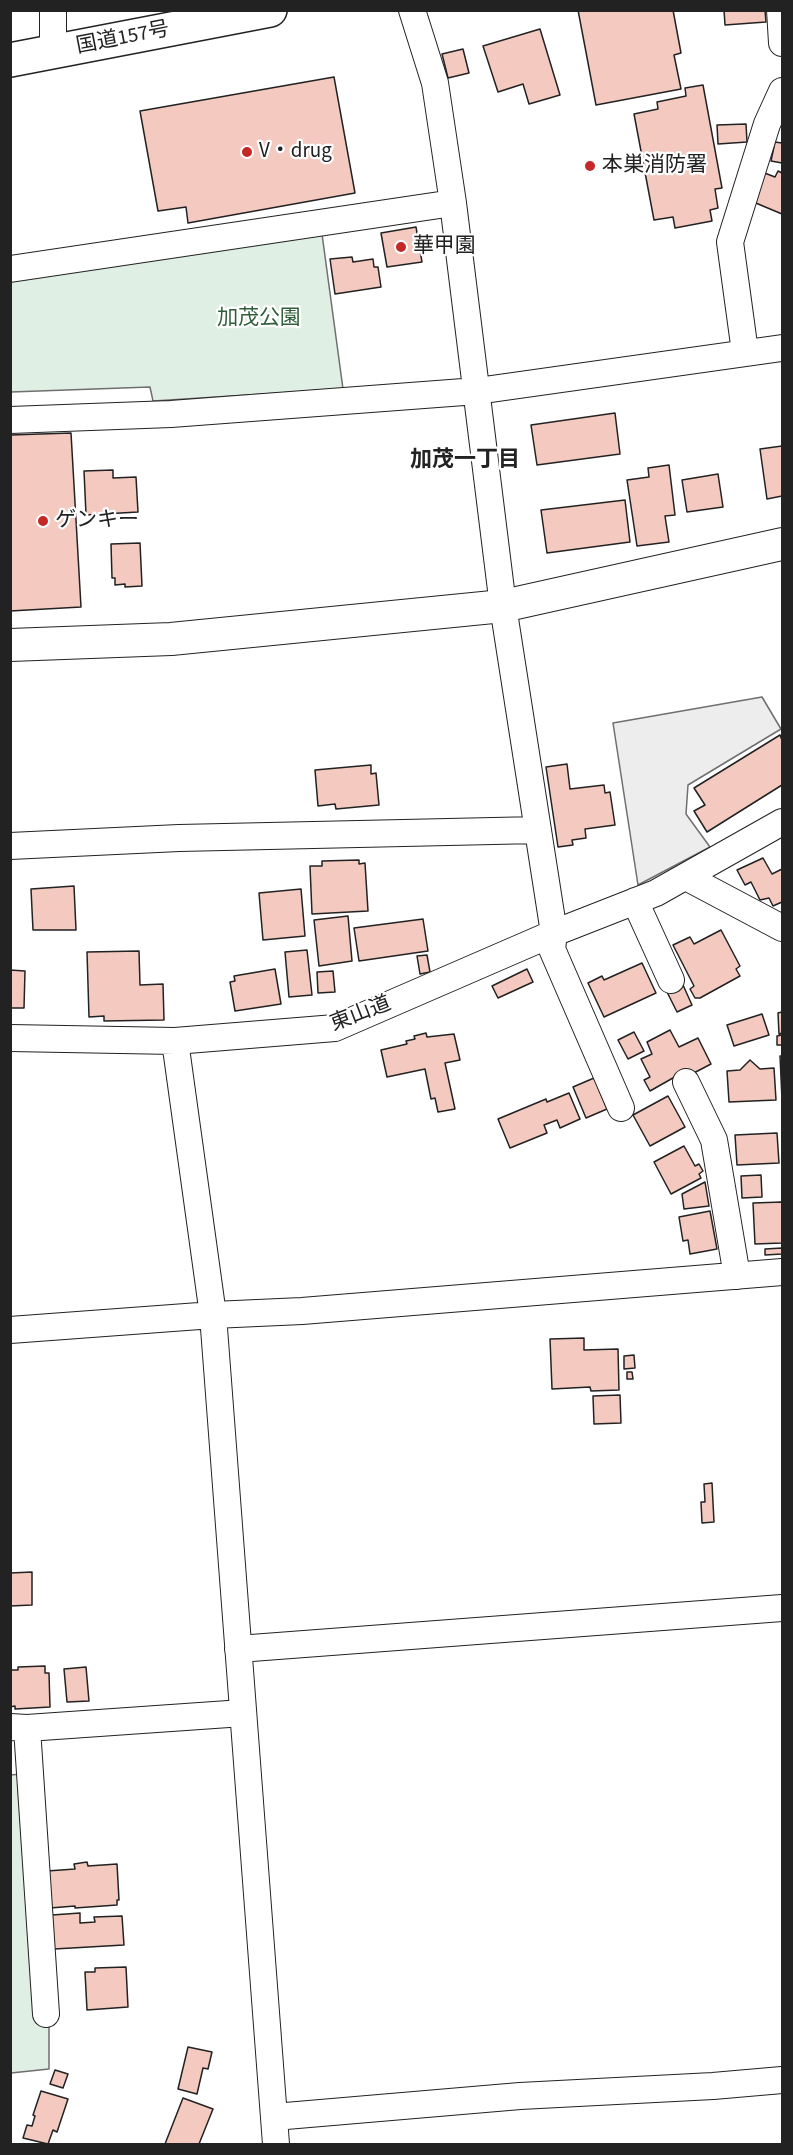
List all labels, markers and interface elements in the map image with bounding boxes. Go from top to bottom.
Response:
street label: 国道157号 [74,18,172,60]
place label: V・drug [259,139,332,165]
marker: V・drug [240,145,254,159]
place label: 本巣消防署 [602,153,707,179]
marker: 本巣消防署 [583,159,597,173]
place label: 華甲園 [413,234,476,260]
marker: 華甲園 [394,240,408,254]
park label: 加茂公園 [217,306,301,332]
district label: 加茂一丁目 [410,448,520,474]
place label: ゲンキー [55,508,139,534]
marker: ゲンキー [36,514,50,528]
street label: 東山道 [327,992,395,1038]

